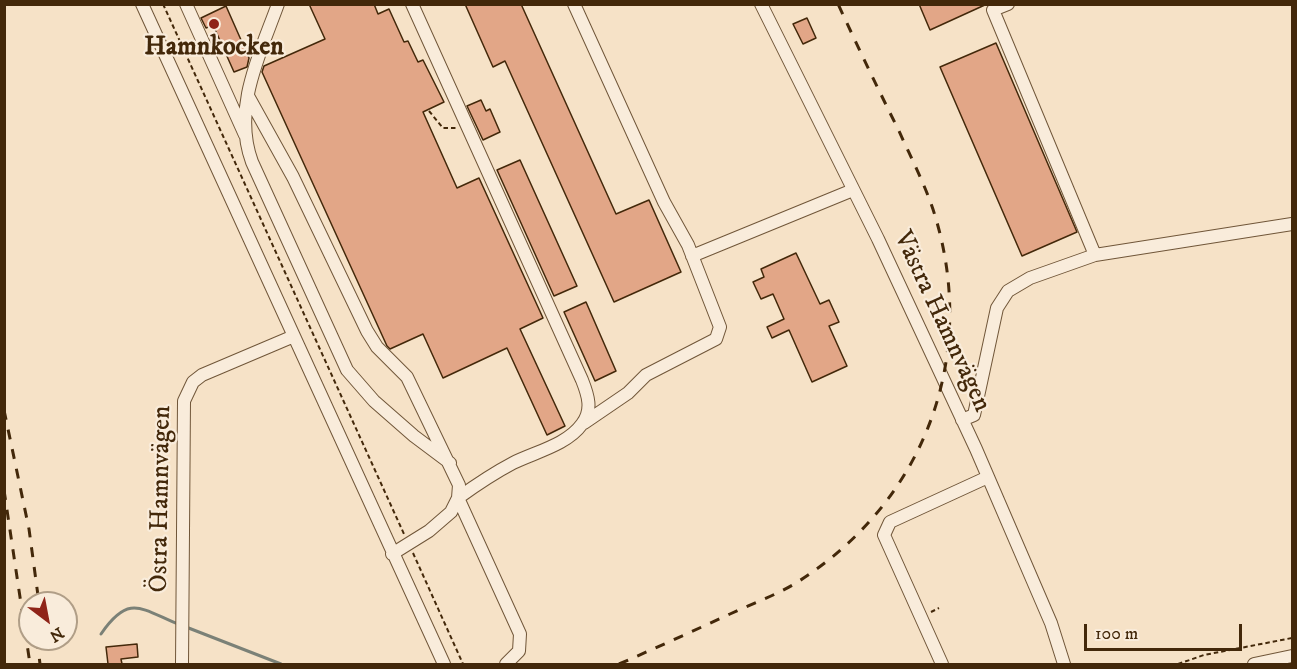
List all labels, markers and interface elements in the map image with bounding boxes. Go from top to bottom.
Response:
marker: Hamnkocken [207,17,221,31]
place label: Hamnkocken [144,33,284,65]
street label: Västra Hamnvägen [885,227,997,417]
street label: Östra Hamnvägen [145,405,179,593]
north arrow [18,591,78,651]
scale bar [1087,612,1244,650]
text: N [46,623,67,647]
text: 100 m [1095,623,1138,645]

